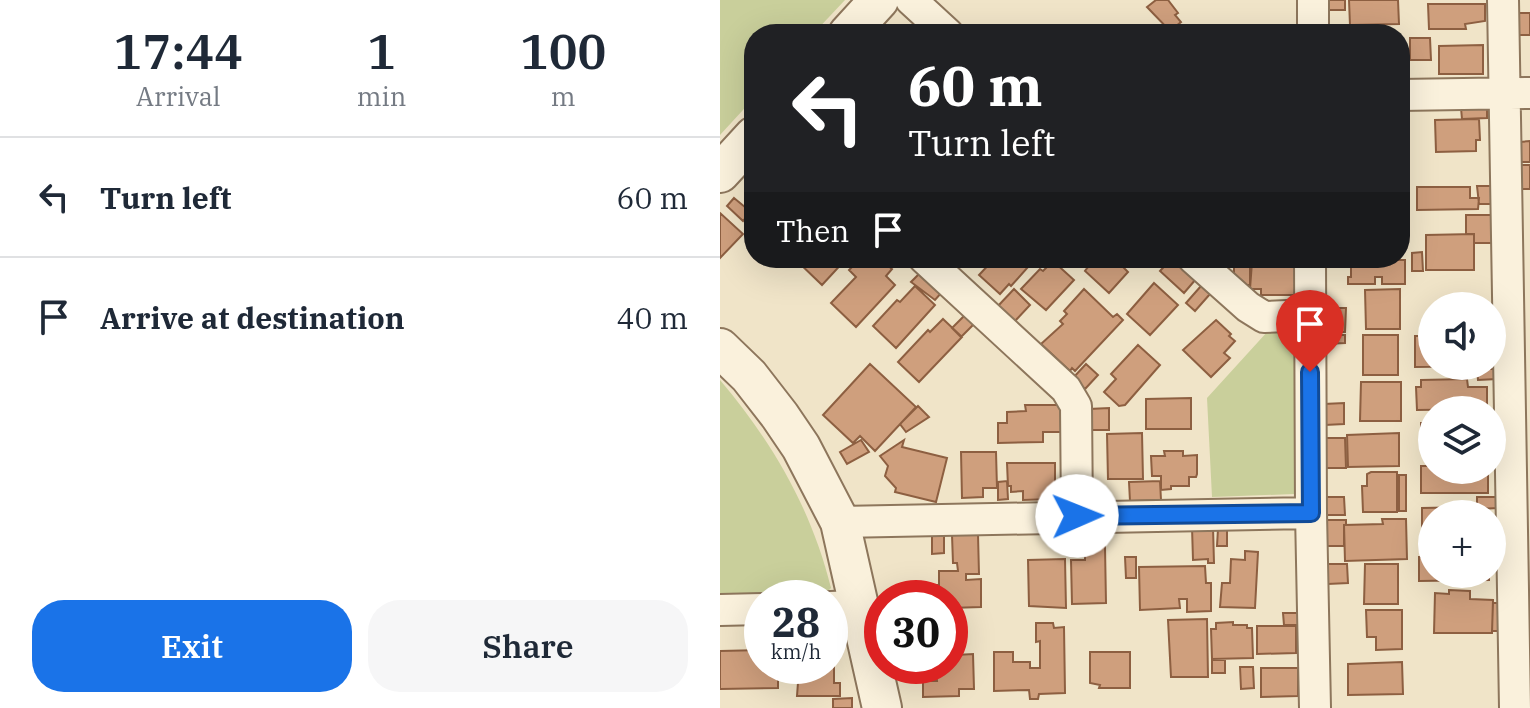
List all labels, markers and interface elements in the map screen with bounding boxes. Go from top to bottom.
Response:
text: 17:44 [114,20,243,82]
text: 1 [367,20,396,82]
text: 100 [520,20,606,82]
text: 60 m [908,49,1043,121]
icon: left [776,56,880,160]
text: Arrival [136,79,221,113]
text: min [357,79,406,113]
text: m [551,79,576,113]
text: Turn left [908,119,1055,166]
icon: left [32,175,76,219]
text: Turn left [100,178,232,217]
text: 60 m [616,178,688,217]
icon: arrive [866,208,910,252]
text: Then [776,211,850,250]
pin [1276,290,1344,372]
map controls [1418,292,1506,588]
button: sound [1418,292,1506,380]
icon: arrive [32,295,76,339]
text: Arrive at destination [100,298,405,337]
text: 40 m [616,298,688,337]
icon: arrive [1288,302,1332,346]
button: layers [1418,396,1506,484]
position arrow [1035,474,1119,558]
button: + [1418,500,1506,588]
speed limit sign: 30 [864,580,968,684]
text: 28 [772,596,820,648]
button: Exit [32,600,352,692]
button: Share [368,600,688,692]
text: km/h [771,638,821,665]

